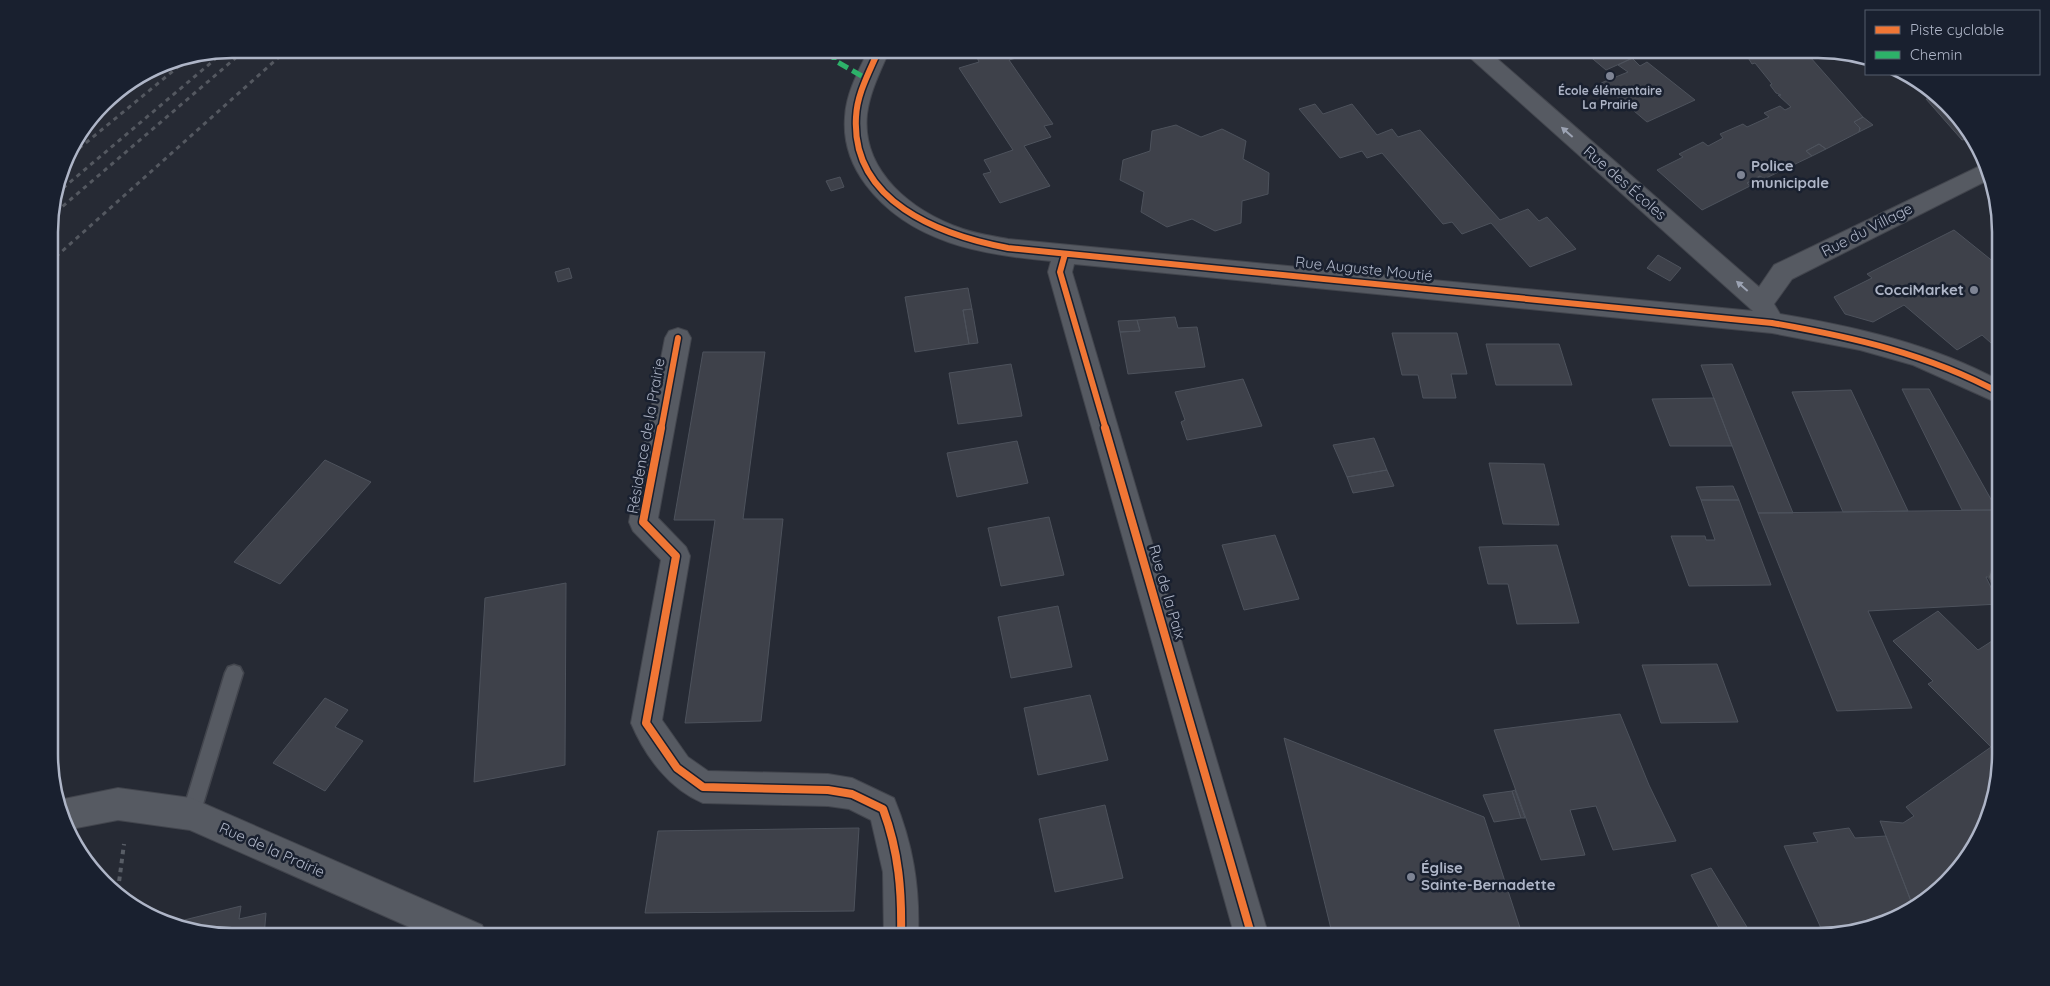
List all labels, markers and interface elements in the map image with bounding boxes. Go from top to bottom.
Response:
legend [1865,10,2040,75]
text: Piste cyclable [1910,20,2004,39]
text: Chemin [1910,45,1962,64]
marker: École élémentaire La Prairie [1604,70,1616,82]
place label: École élémentaire La Prairie [1558,83,1662,112]
one-way arrow [1562,126,1574,138]
street label: Rue des Écoles [1580,141,1671,224]
place label: Police municipale [1751,156,1829,192]
marker: Police municipale [1735,169,1747,181]
street label: Rue du Village [1818,198,1915,261]
street label: Rue Auguste Moutié [1294,252,1434,285]
one-way arrow [1736,280,1748,292]
place label: CocciMarket [1875,280,1964,299]
marker: CocciMarket [1968,284,1980,296]
street label: Résidence de la Prairie [622,357,669,515]
street label: Rue de la Paix [1145,542,1190,641]
street label: Rue de la Prairie [216,818,328,881]
place label: Église Sainte-Bernadette [1421,858,1556,894]
marker: Église Sainte-Bernadette [1405,871,1417,883]

